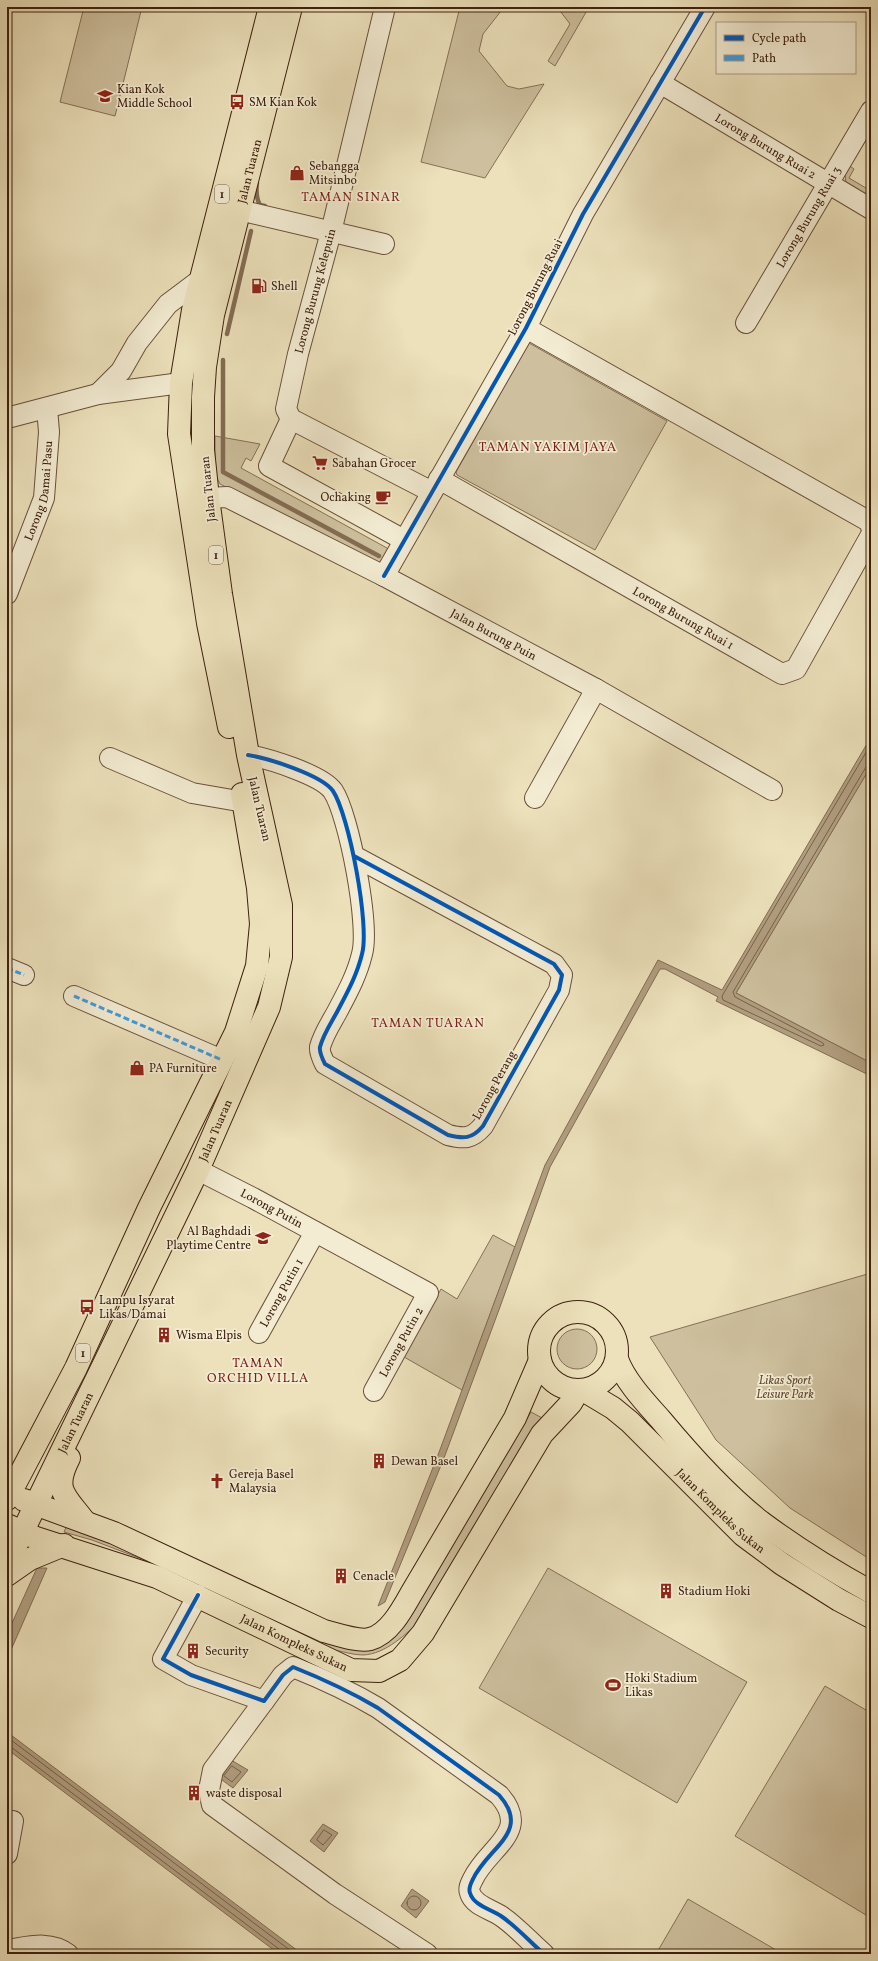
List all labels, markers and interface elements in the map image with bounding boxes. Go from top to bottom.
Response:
legend [716,22,856,74]
text: Cycle path [752,31,807,47]
text: Path [752,51,776,67]
place label: Kian Kok Middle School [117,82,192,112]
school or university icon: Kian Kok Middle School [96,87,114,105]
bus stop icon: SM Kian Kok [228,93,246,111]
place label: SM Kian Kok [249,95,317,111]
street label: Lorong Burung Ruai 2 [711,110,819,183]
street label: Jalan Tuaran [235,137,266,206]
place label: Sebangga Mitsinbo [309,159,359,189]
shop icon: Sebangga Mitsinbo [288,164,306,182]
street label: Lorong Burung Ruai 3 [773,164,845,271]
road number: 1 [215,185,229,203]
district label: TAMAN SINAR [301,189,401,207]
street label: Lorong Burung Kelepuin [292,227,340,356]
street label: Lorong Burung Ruai [505,236,567,339]
fuel station icon: Shell [250,277,268,295]
place label: Shell [271,279,298,295]
district label: TAMAN YAKIM JAYA [479,439,617,457]
street label: Lorong Damai Pasu [21,440,57,543]
supermarket icon: Sabahan Grocer [311,454,329,472]
street label: Jalan Tuaran [198,455,220,523]
place label: Sabahan Grocer [332,456,416,472]
cafe icon: Ochaking [374,488,392,506]
place label: Ochaking [321,490,371,506]
road number: 1 [209,546,223,564]
street label: Lorong Burung Ruai 1 [629,584,736,654]
street label: Jalan Burung Puin [447,606,539,665]
street label: Jalan Tuaran [244,775,274,843]
district label: TAMAN TUARAN [371,1015,485,1033]
street label: Lorong Perang [469,1048,521,1123]
shop icon: PA Furniture [128,1059,146,1077]
place label: PA Furniture [149,1061,217,1077]
street label: Jalan Tuaran [196,1097,237,1164]
street label: Lorong Putin [237,1186,305,1233]
place label: Al Baghdadi Playtime Centre [166,1224,251,1254]
school or university icon: Al Baghdadi Playtime Centre [254,1229,272,1247]
street label: Lorong Putin 1 [257,1256,308,1330]
place label: Lampu Isyarat Likas/Damai [99,1293,175,1323]
bus stop icon: Lampu Isyarat Likas/Damai [78,1298,96,1316]
street label: Lorong Putin 2 [376,1305,428,1380]
building icon: Wisma Elpis [155,1326,173,1344]
place label: Wisma Elpis [176,1328,242,1344]
road number: 1 [76,1344,90,1362]
district label: TAMAN ORCHID VILLA [207,1355,309,1388]
park label: Likas Sport Leisure Park [756,1373,814,1403]
street label: Jalan Tuaran [55,1390,98,1456]
building icon: Dewan Basel [370,1452,388,1470]
place label: Dewan Basel [391,1454,458,1470]
street label: Jalan Kompleks Sukan [672,1465,768,1558]
place label: Gereja Basel Malaysia [229,1467,294,1497]
church icon: Gereja Basel Malaysia [208,1472,226,1490]
building icon: Cenacle [332,1567,350,1585]
place label: Cenacle [353,1569,394,1585]
building icon: Stadium Hoki [657,1582,675,1600]
place label: Stadium Hoki [678,1584,751,1600]
street label: Jalan Kompleks Sukan [237,1611,350,1676]
building icon: Security [184,1642,202,1660]
place label: Security [205,1644,249,1660]
place label: Hoki Stadium Likas [625,1671,698,1701]
sports icon: Hoki Stadium Likas [604,1676,622,1694]
building icon: waste disposal [185,1784,203,1802]
place label: waste disposal [206,1786,282,1802]

